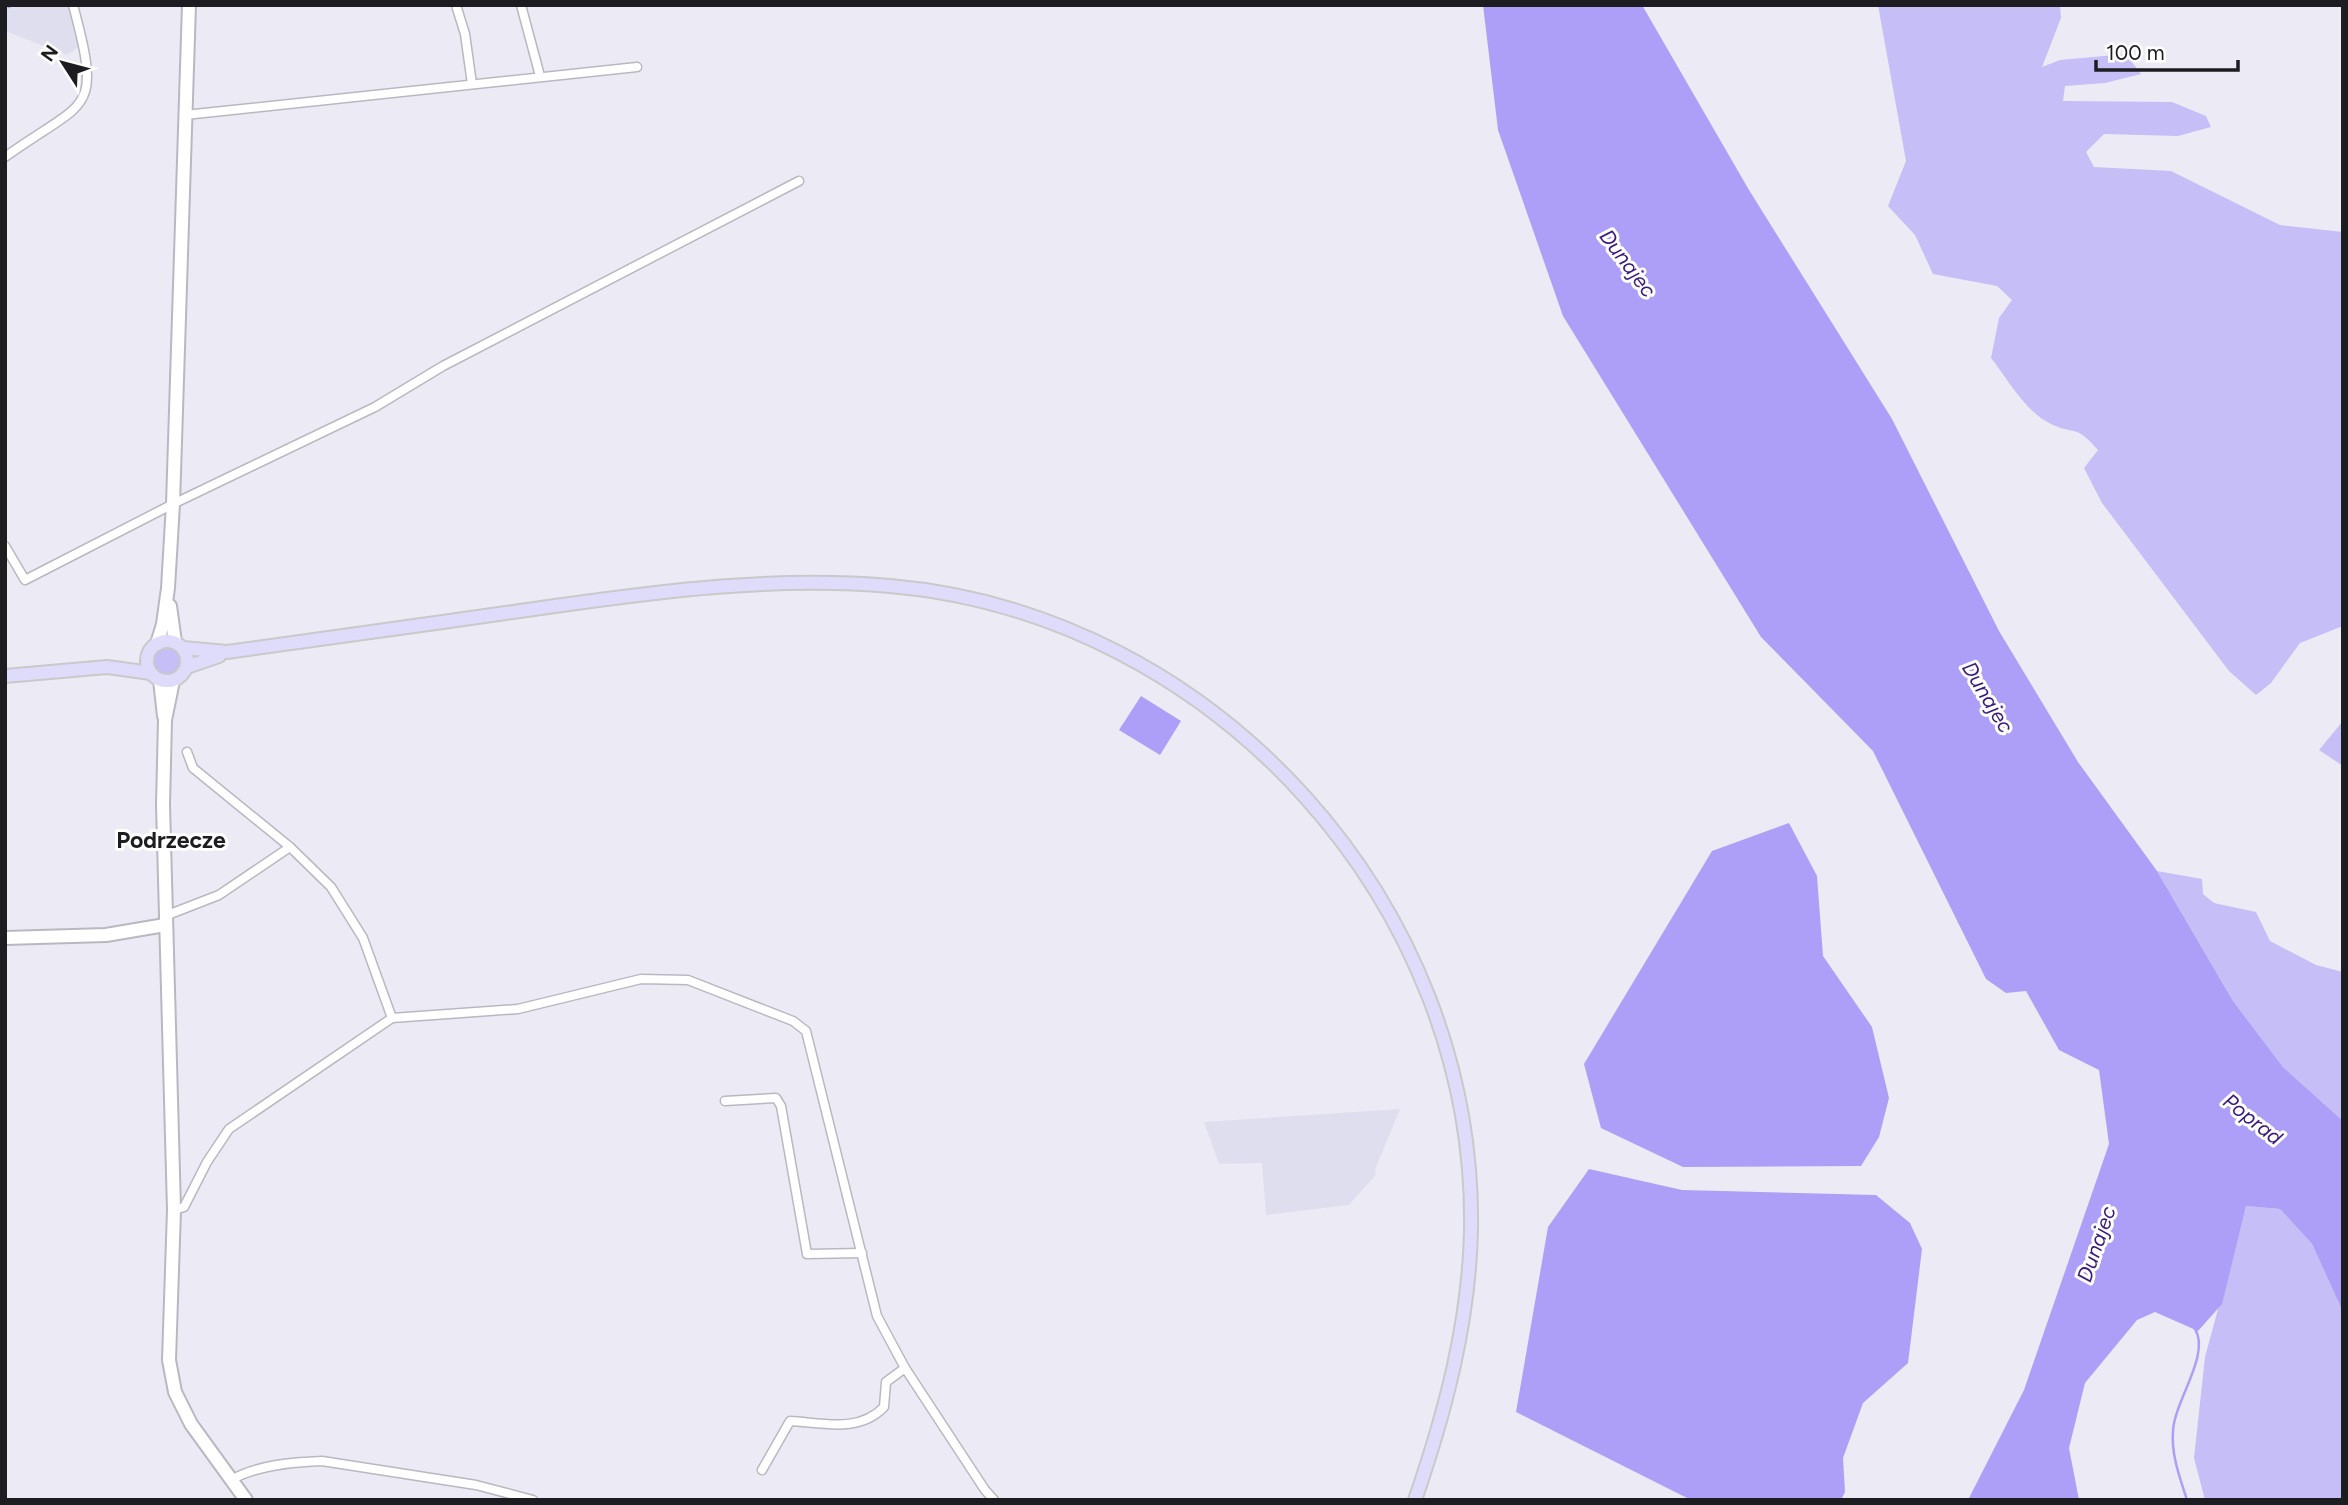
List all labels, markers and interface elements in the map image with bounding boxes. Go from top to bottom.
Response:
north arrow [28,28,98,98]
scale bar [2096,28,2238,72]
text: 100 m [2106,40,2165,65]
text: N [36,41,63,66]
water label: Dunajec [1594,224,1662,302]
water label: Dunajec [1957,657,2019,738]
district label: Podrzecze [116,826,226,854]
water label: Poprad [2218,1088,2288,1150]
water label: Dunajec [2071,1202,2121,1285]

